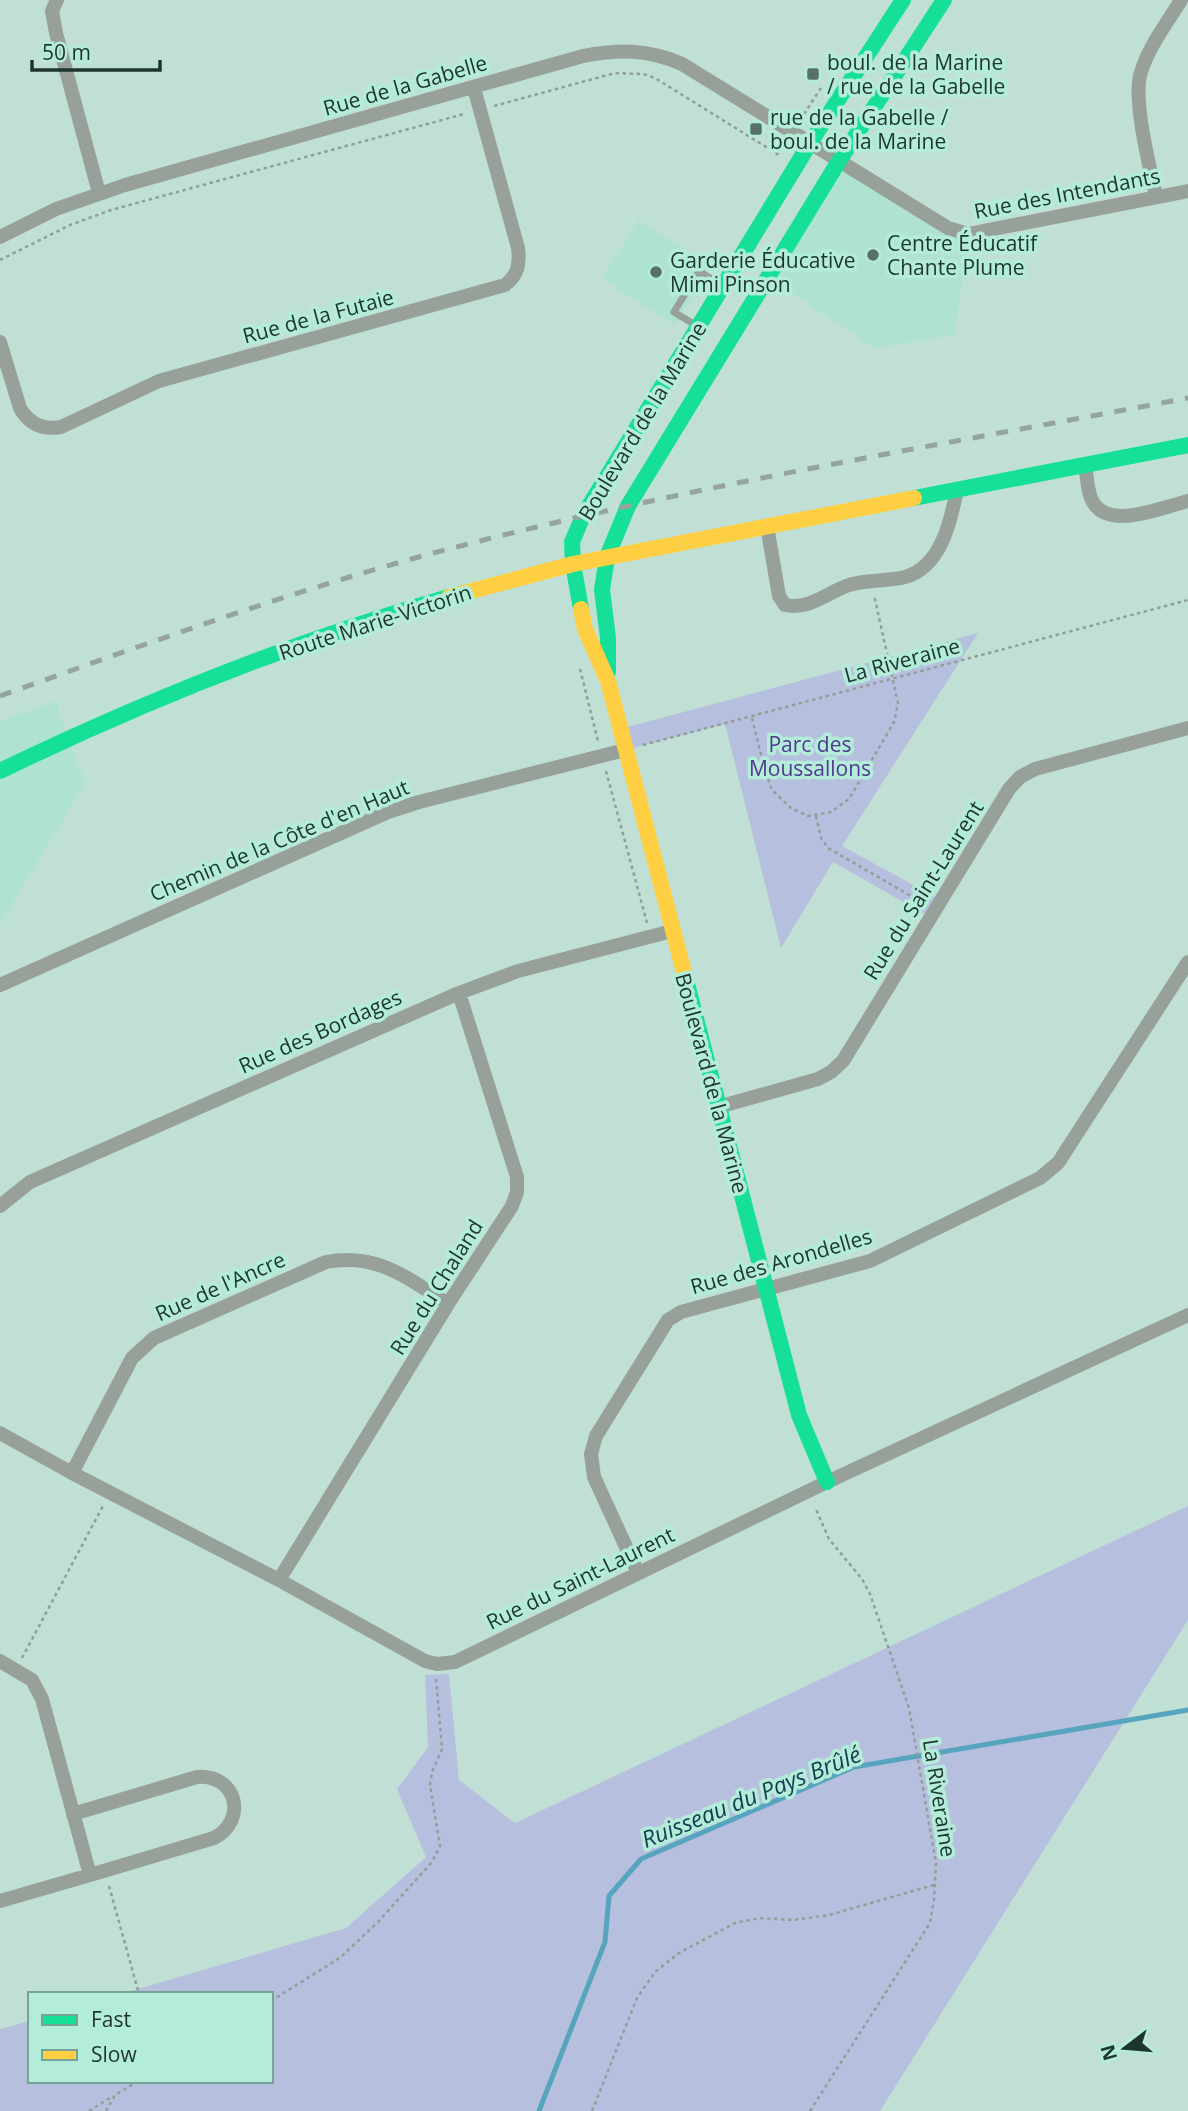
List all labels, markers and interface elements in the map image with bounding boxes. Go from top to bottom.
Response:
scale bar [32,28,159,72]
text: 50 m [42,38,91,66]
street label: Rue de la Gabelle [320,48,490,122]
place label: boul. de la Marine / rue de la Gabelle [827,48,1005,100]
marker: boul. de la Marine / rue de la Gabelle [805,66,821,82]
place label: rue de la Gabelle / boul. de la Marine [770,103,949,155]
marker: rue de la Gabelle / boul. de la Marine [748,121,764,137]
street label: Rue des Intendants [972,161,1162,225]
place label: Centre Éducatif Chante Plume [887,229,1039,281]
place label: Garderie Éducative Mimi Pinson [670,246,855,298]
marker: Centre Éducatif Chante Plume [865,247,881,263]
marker: Garderie Éducative Mimi Pinson [648,264,664,280]
street label: Rue de la Futaie [239,282,397,350]
street label: Boulevard de la Marine [572,317,712,525]
street label: Route Marie-Victorin [275,578,475,666]
street label: La Riveraine [841,631,963,689]
park label: Parc des Moussallons [749,730,871,782]
street label: Chemin de la Côte d'en Haut [145,773,413,907]
street label: Rue du Saint-Laurent [857,795,989,985]
street label: Boulevard de la Marine [669,970,755,1196]
street label: Rue des Bordages [234,982,406,1080]
street label: Rue du Chaland [383,1214,489,1360]
street label: Rue des Arondelles [687,1222,875,1300]
street label: Rue de l'Ancre [151,1245,289,1327]
street label: Rue du Saint-Laurent [481,1520,679,1636]
water label: Ruisseau du Pays Brûlé [636,1737,866,1855]
street label: La Riveraine [917,1737,963,1859]
legend [28,1992,273,2083]
text: Fast [91,2005,131,2033]
north arrow [1090,2013,1160,2083]
text: Slow [91,2040,137,2068]
text: N [1094,2042,1123,2064]

